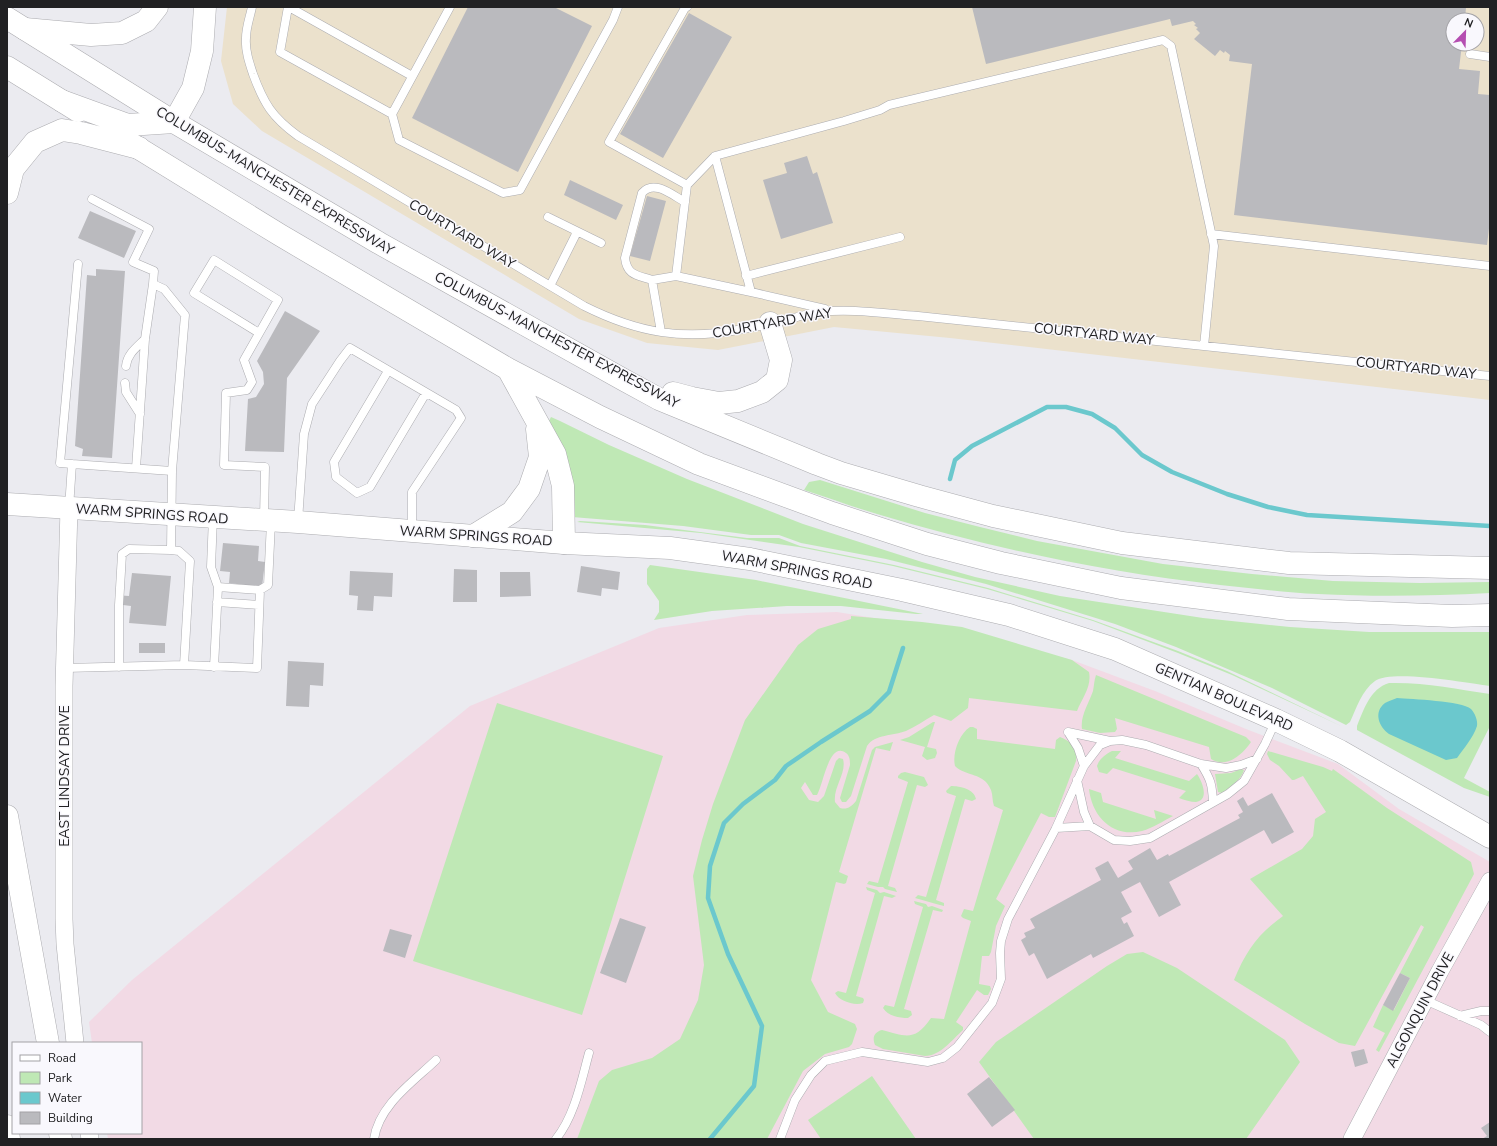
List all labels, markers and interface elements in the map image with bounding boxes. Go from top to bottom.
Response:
north arrow [1445,12,1485,52]
text: N [1462,15,1475,32]
street label: COLUMBUS-MANCHESTER EXPRESSWAY [152,102,398,260]
street label: COURTYARD WAY [405,195,519,274]
street label: COLUMBUS-MANCHESTER EXPRESSWAY [431,267,683,413]
street label: COURTYARD WAY [711,303,834,343]
street label: COURTYARD WAY [1033,318,1156,350]
street label: COURTYARD WAY [1355,352,1478,384]
street label: WARM SPRINGS ROAD [75,499,229,529]
street label: WARM SPRINGS ROAD [399,521,553,551]
street label: WARM SPRINGS ROAD [720,546,874,594]
street label: GENTIAN BOULEVARD [1152,658,1296,736]
street label: EAST LINDSAY DRIVE [55,705,74,847]
street label: ALGONQUIN DRIVE [1382,949,1458,1071]
legend [12,1042,142,1134]
text: Road [48,1050,76,1066]
text: Park [48,1070,73,1086]
text: Water [48,1090,82,1106]
text: Building [48,1110,93,1126]

